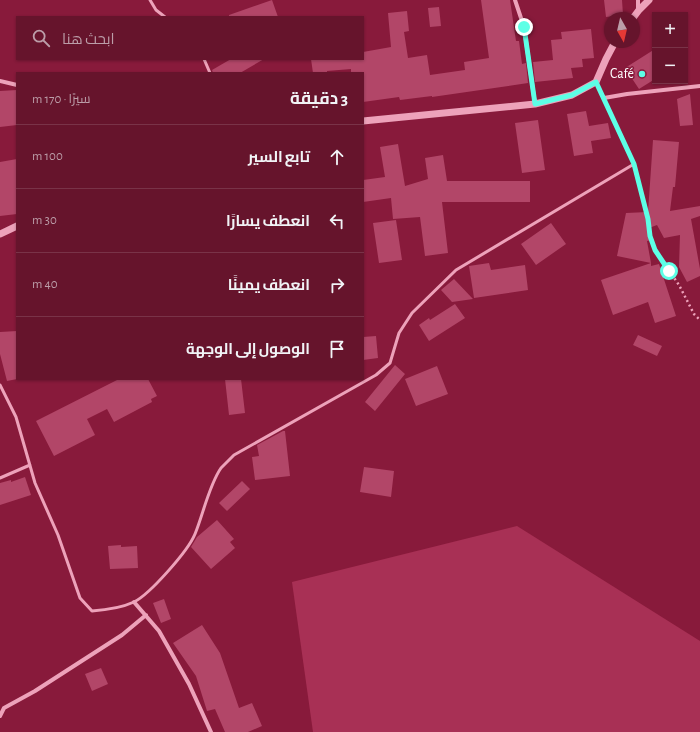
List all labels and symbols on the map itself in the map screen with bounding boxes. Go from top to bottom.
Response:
north arrow [604,12,640,48]
route end [515,18,533,36]
place label: Café [610,67,634,81]
marker: Café [637,69,647,79]
route start [660,262,678,280]

